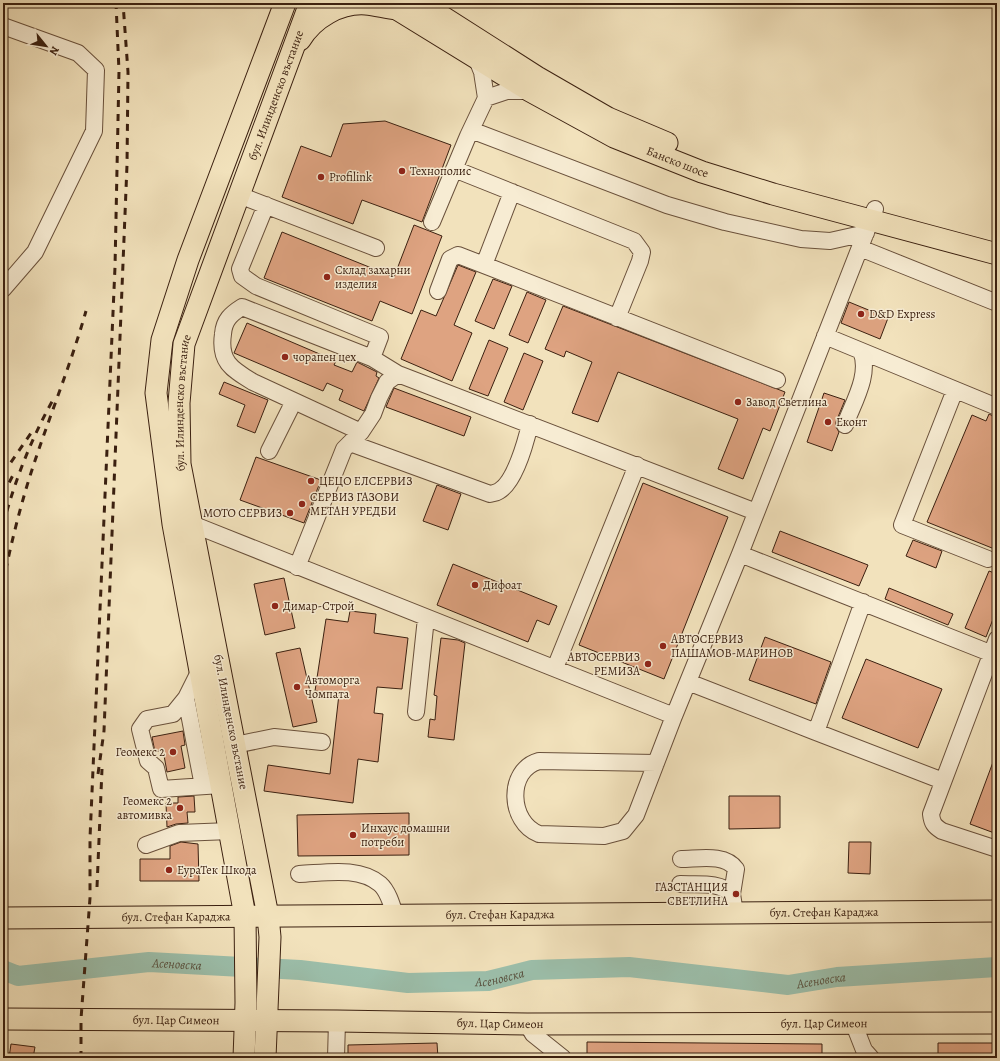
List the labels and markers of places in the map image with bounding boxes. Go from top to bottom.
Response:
place label: Технополис [410,163,471,179]
marker: Технополис [397,166,407,176]
place label: Profilink [329,169,372,185]
marker: Profilink [316,172,326,182]
place label: Склад захарни изделия [335,262,410,292]
marker: Склад захарни изделия [322,272,332,282]
place label: D&D Express [869,306,935,322]
marker: D&D Express [856,309,866,319]
place label: чорапен цех [293,349,356,365]
marker: чорапен цех [280,352,290,362]
place label: Завод Светлина [746,394,828,410]
marker: Завод Светлина [733,397,743,407]
place label: Еконт [836,414,868,430]
marker: Еконт [823,417,833,427]
place label: ЦЕЦО ЕЛСЕРВИЗ [319,473,413,489]
marker: ЦЕЦО ЕЛСЕРВИЗ [306,476,316,486]
place label: СЕРВИЗ ГАЗОВИ МЕТАН УРЕДБИ [310,489,399,519]
marker: СЕРВИЗ ГАЗОВИ МЕТАН УРЕДБИ [297,499,307,509]
place label: МОТО СЕРВИЗ [203,505,282,521]
marker: МОТО СЕРВИЗ [285,508,295,518]
place label: Дифоат [483,577,523,593]
marker: Дифоат [470,580,480,590]
place label: Димар-Строй [283,598,354,614]
marker: Димар-Строй [270,601,280,611]
place label: АВТОСЕРВИЗ ПАШАМОВ-МАРИНОВ [670,631,793,661]
marker: АВТОСЕРВИЗ ПАШАМОВ-МАРИНОВ [658,641,668,651]
place label: АВТОСЕРВИЗ РЕМИЗА [567,649,641,679]
marker: АВТОСЕРВИЗ РЕМИЗА [643,659,653,669]
place label: Автоморга Чомпата [304,672,360,702]
marker: Автоморга Чомпата [292,682,302,692]
place label: Геомекс 2 [116,744,165,760]
marker: Геомекс 2 [168,747,178,757]
place label: Геомекс 2 автомивка [117,793,172,823]
marker: Геомекс 2 автомивка [175,803,185,813]
place label: Инхаус домашни потреби [361,820,450,850]
marker: Инхаус домашни потреби [348,830,358,840]
place label: ЕураТек Шкода [177,862,257,878]
marker: ЕураТек Шкода [164,865,174,875]
place label: ГАЗСТАНЦИЯ СВЕТЛИНА [655,879,729,909]
marker: ГАЗСТАНЦИЯ СВЕТЛИНА [731,889,741,899]

